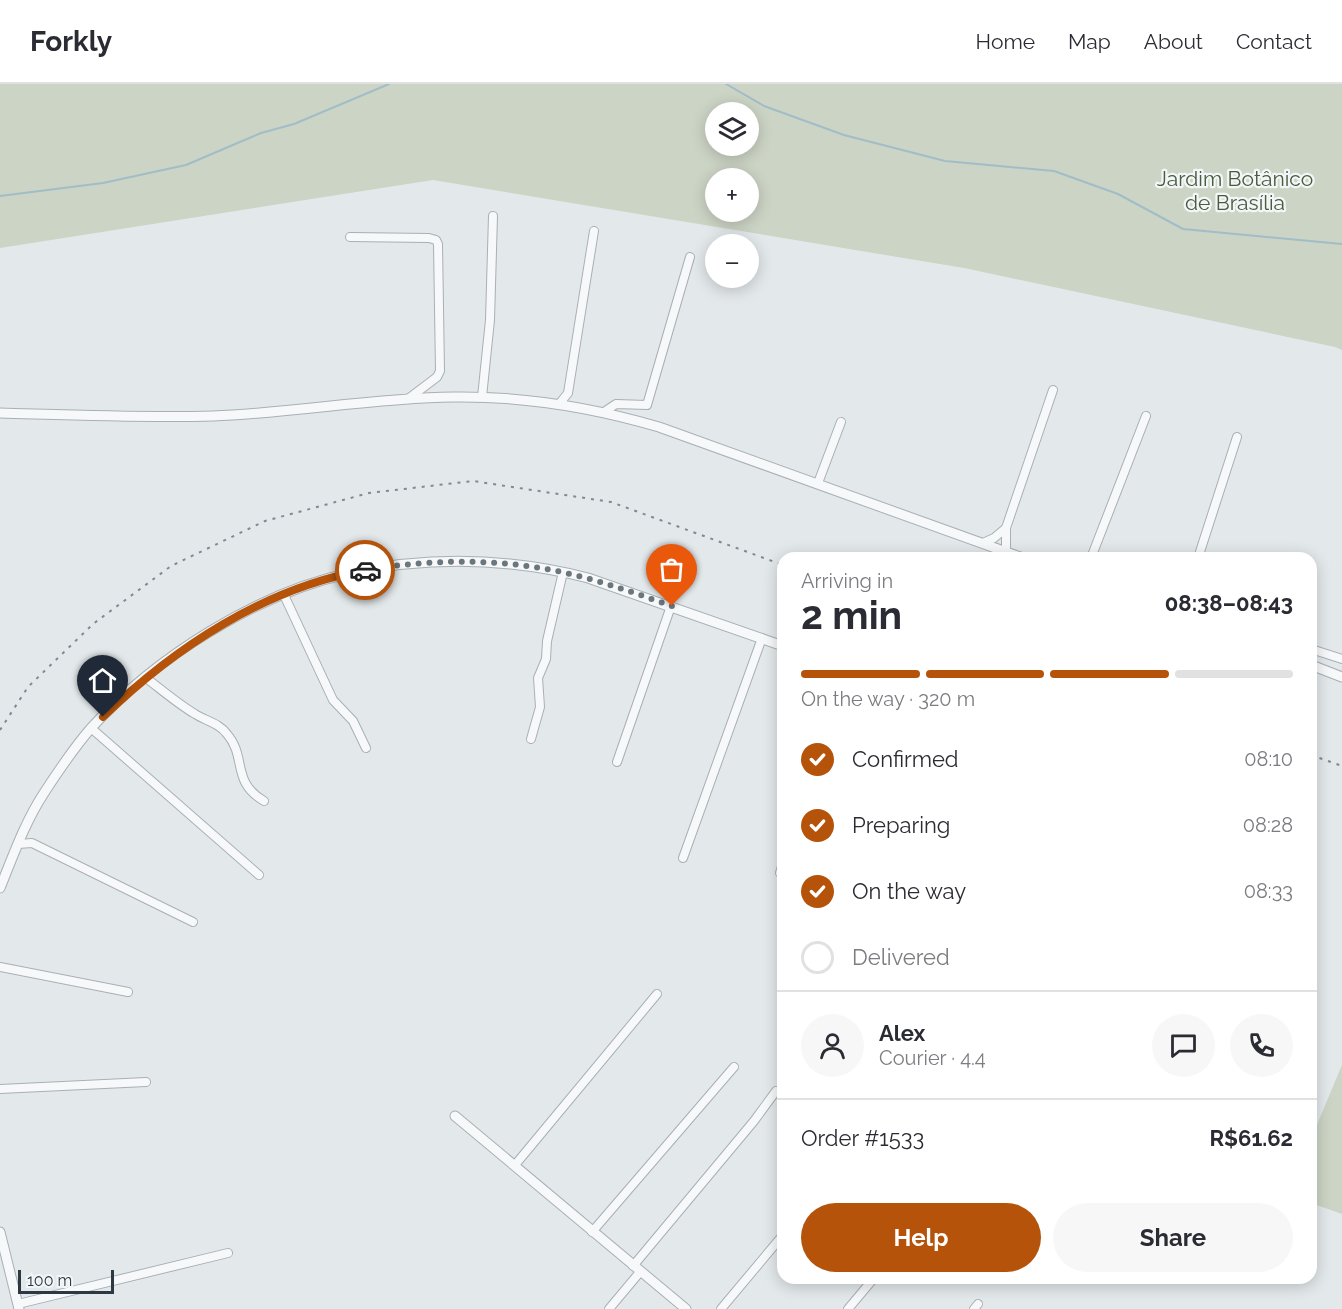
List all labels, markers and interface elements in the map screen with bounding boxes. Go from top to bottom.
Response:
text: Forkly [30,25,112,58]
text: Home [976,29,1035,54]
text: Map [1068,29,1111,54]
text: About [1144,29,1203,54]
text: Contact [1236,29,1312,54]
map controls [705,102,759,288]
button: layers [705,102,759,156]
park label: Jardim Botânico de Brasília [1157,166,1313,215]
button: + [705,168,759,222]
button: − [705,234,759,288]
courier [335,540,395,600]
pin [646,544,697,606]
icon: bag [655,553,688,586]
icon: car [349,554,382,587]
text: Arriving in [801,569,893,593]
text: 08:38–08:43 [1165,590,1293,616]
text: 2 min [801,592,902,638]
pin [77,655,128,717]
icon: home [86,664,119,697]
text: On the way · 320 m [801,687,975,711]
icon: check [801,743,834,776]
text: Confirmed [852,746,959,772]
text: 08:10 [1244,747,1293,771]
icon: check [801,809,834,842]
text: Preparing [852,812,950,838]
text: 08:28 [1243,813,1293,837]
icon: check [801,875,834,908]
text: On the way [852,878,966,904]
text: 08:33 [1244,879,1293,903]
text: Delivered [852,944,950,970]
button: person [801,1014,864,1077]
button: chat [1152,1014,1215,1077]
button: phone [1230,1014,1293,1077]
text: Alex [879,1020,925,1046]
text: Courier · 4.4 [879,1046,986,1070]
text: Order #1533 [801,1125,924,1151]
text: R$61.62 [1209,1125,1293,1151]
button: Help [801,1203,1041,1272]
button: Share [1053,1203,1293,1272]
scale bar [18,1267,114,1294]
text: 100 m [27,1271,72,1290]

